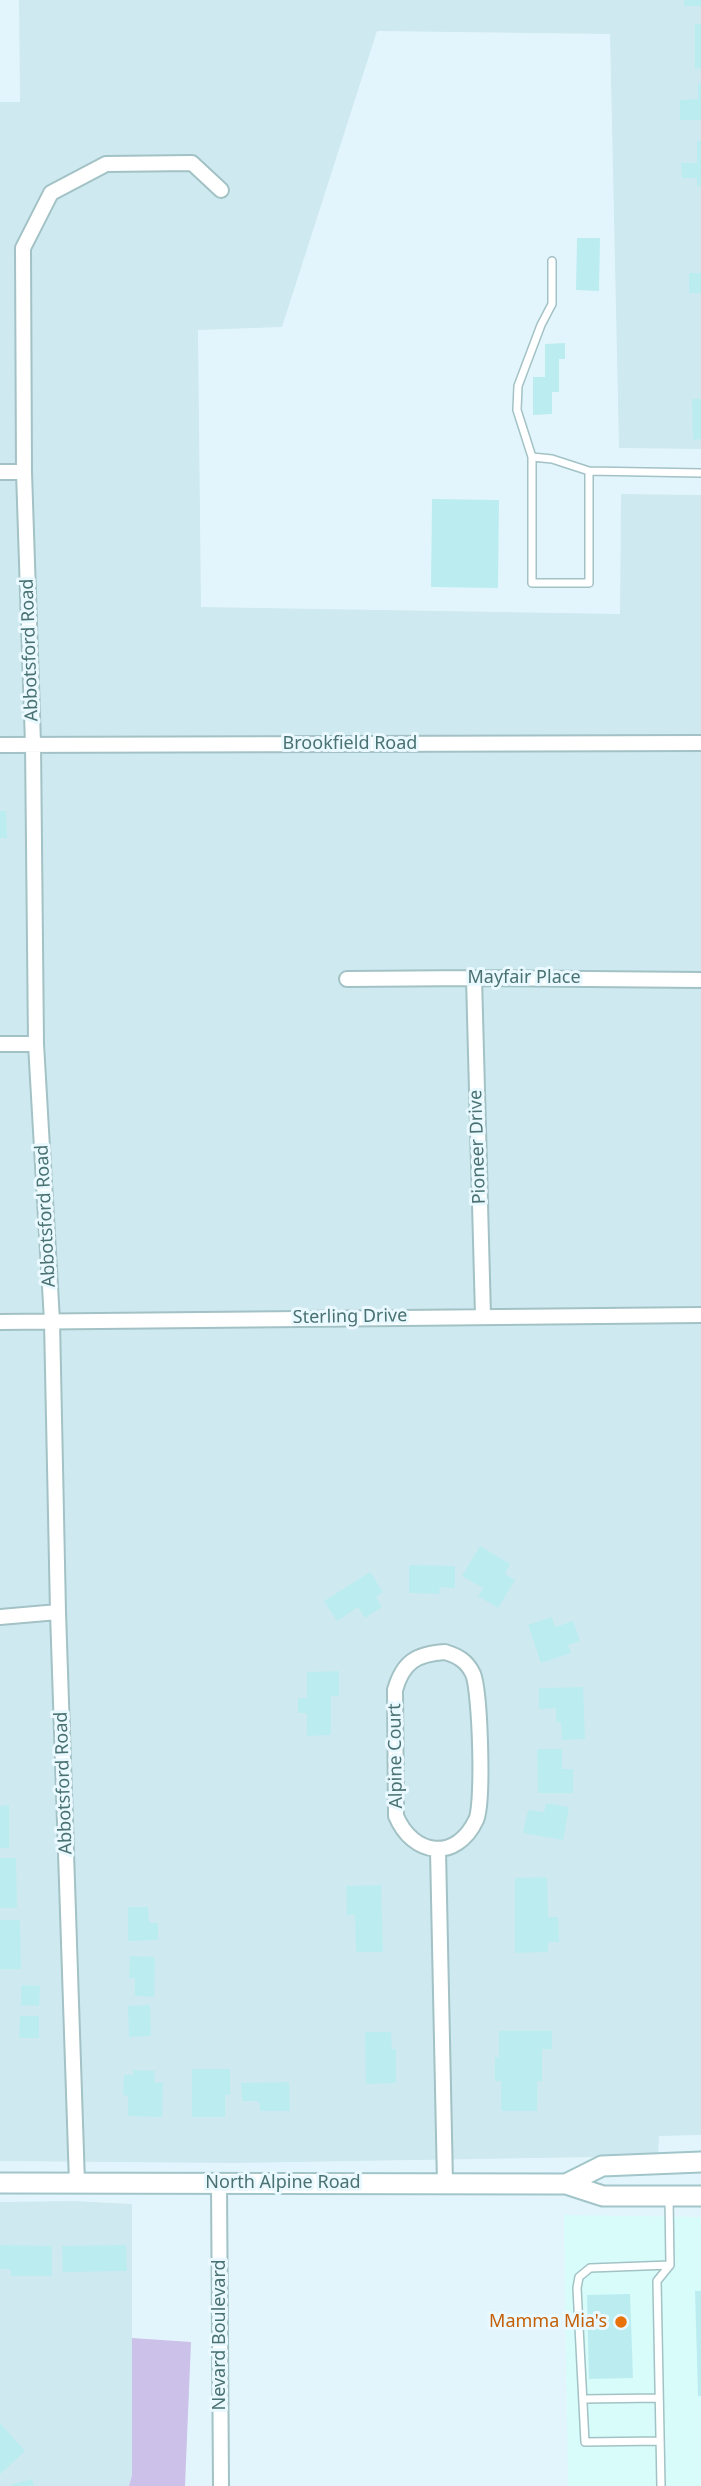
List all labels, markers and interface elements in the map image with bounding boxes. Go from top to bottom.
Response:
street label: Abbotsford Road [17,578,43,722]
street label: Brookfield Road [283,733,417,755]
street label: Mayfair Place [467,967,581,989]
street label: Pioneer Drive [465,1089,491,1205]
street label: Abbotsford Road [31,1144,61,1288]
street label: Sterling Drive [292,1305,408,1329]
street label: Alpine Court [384,1703,408,1809]
street label: Abbotsford Road [51,1711,77,1855]
street label: North Alpine Road [205,2172,361,2194]
street label: Nevard Boulevard [209,2259,231,2411]
place label: Mamma Mia's [489,2311,607,2333]
marker: Mamma Mia's [613,2314,629,2330]

